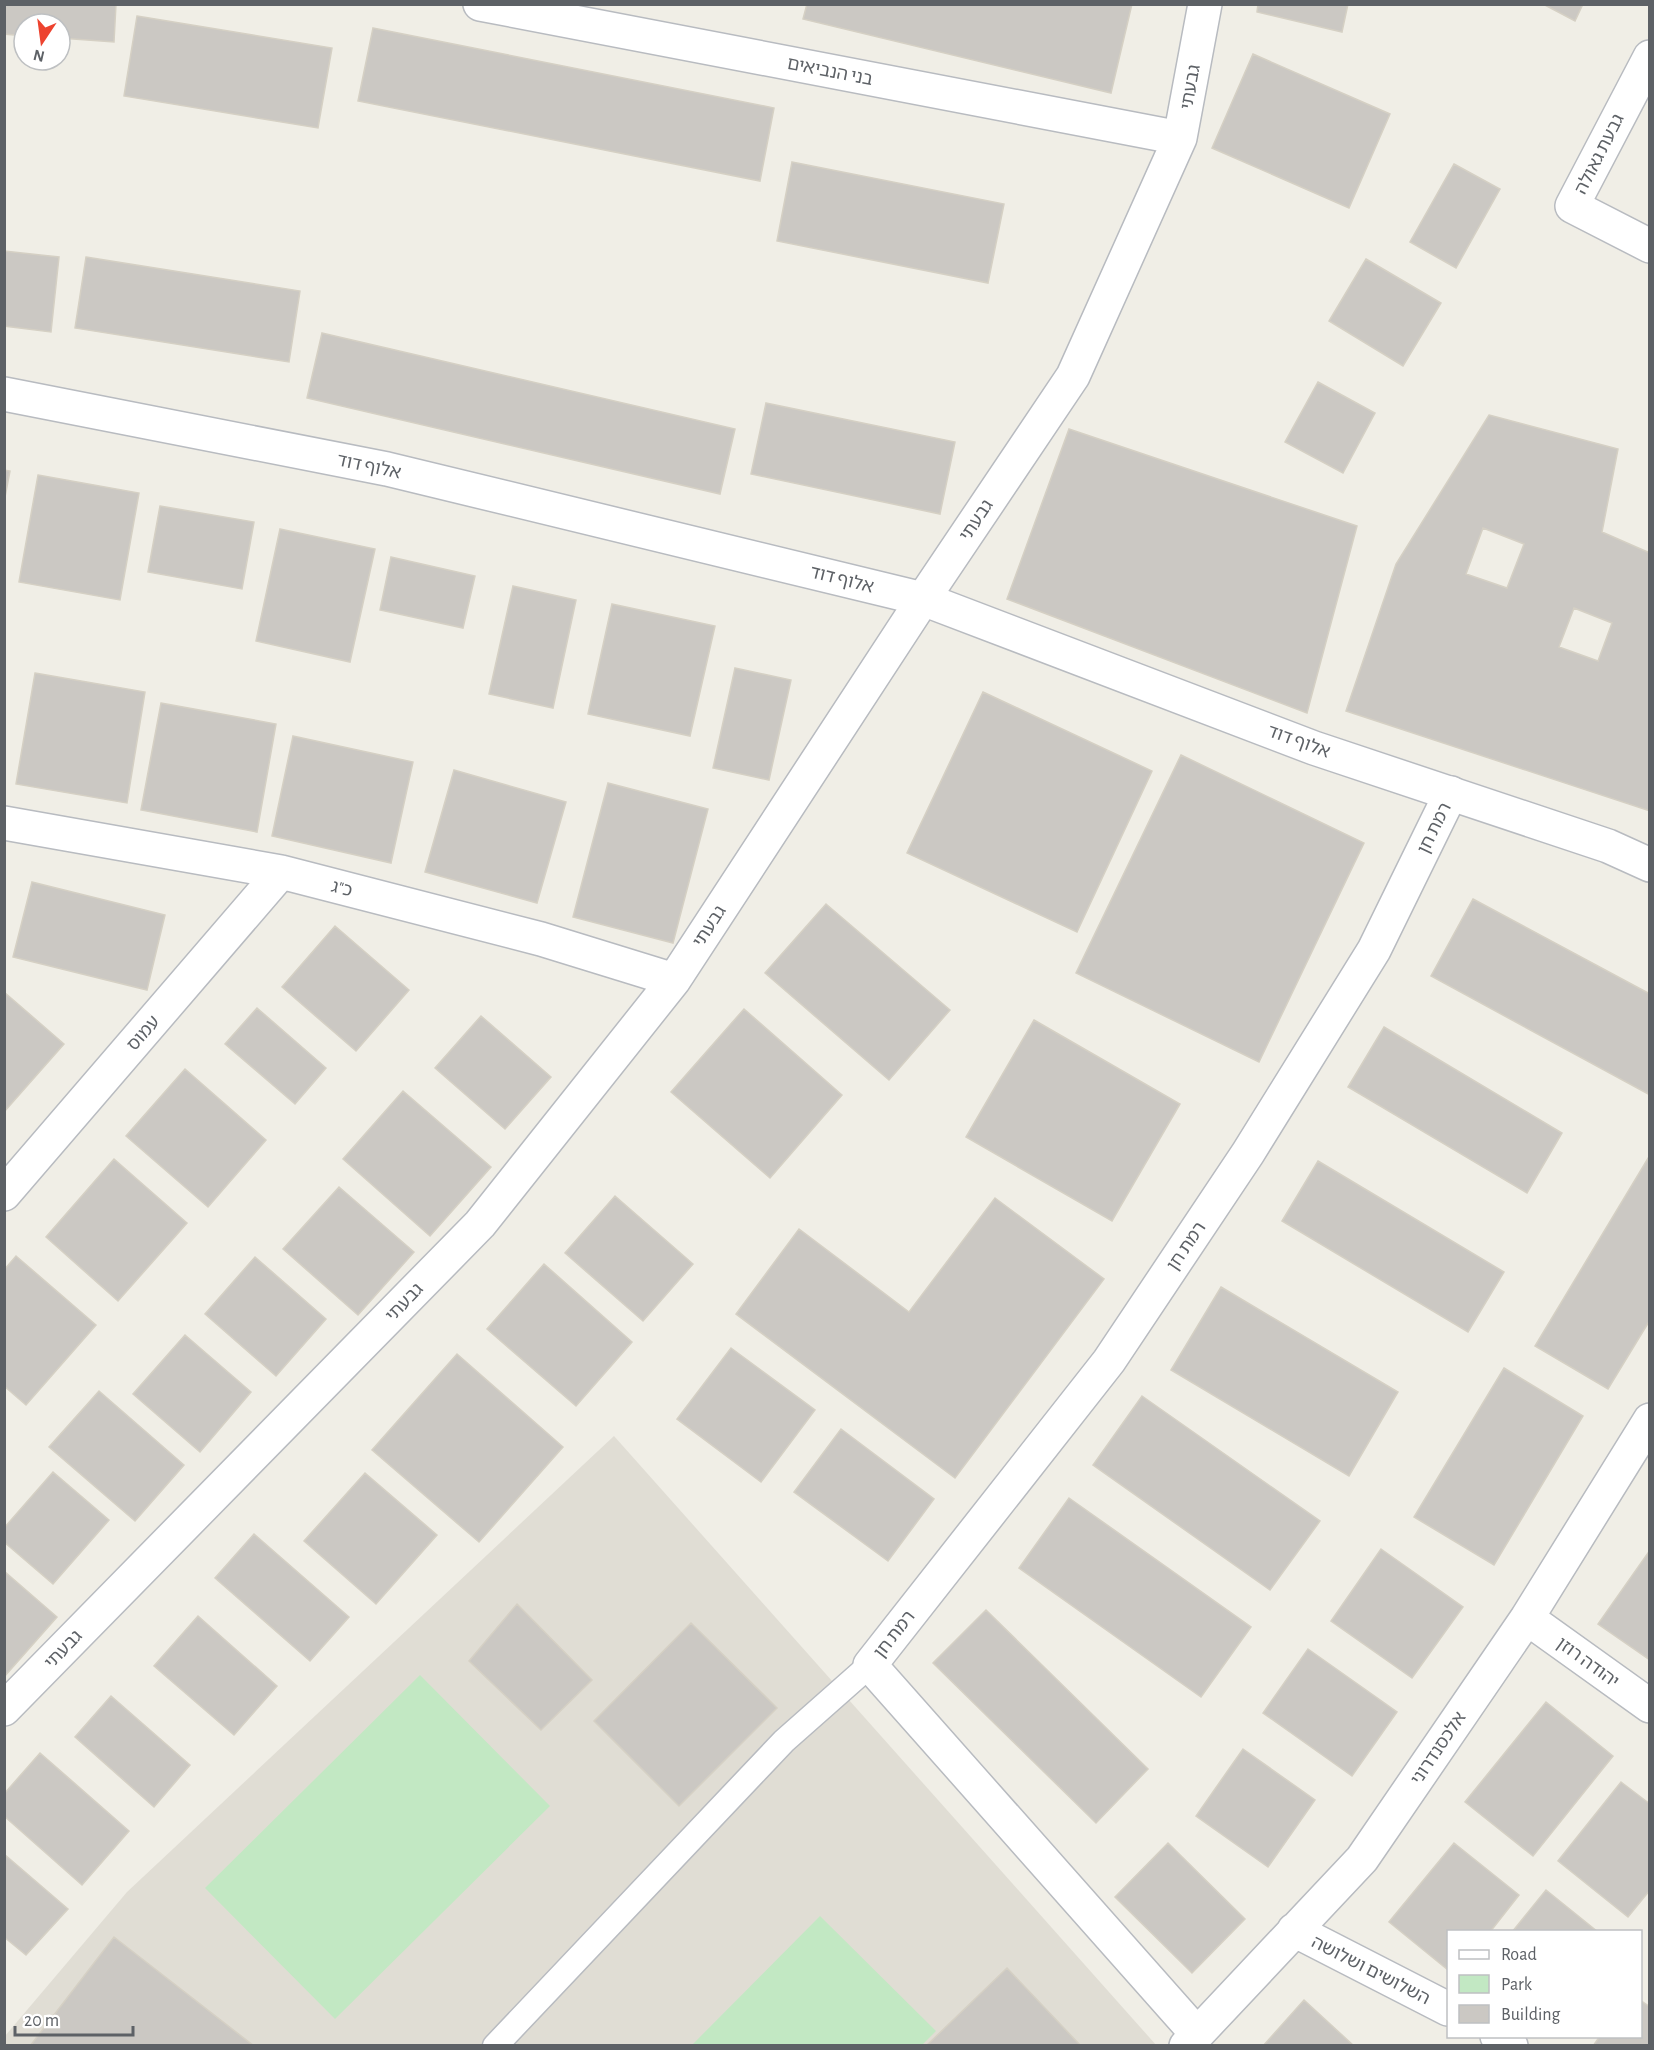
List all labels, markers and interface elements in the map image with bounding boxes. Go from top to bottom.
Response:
north arrow [12,12,72,72]
text: N [32,47,46,65]
street label: בני הנביאים [785,55,874,89]
street label: גבעתי [1178,63,1204,111]
street label: גבעת גאולה [1571,111,1628,197]
street label: אלוף דוד [335,450,403,483]
street label: גבעתי [957,497,997,544]
street label: אלוף דוד [808,562,876,597]
street label: אלוף דוד [1265,721,1333,762]
street label: רמת חן [1415,800,1455,857]
street label: כ"ג [329,878,354,900]
street label: גבעתי [690,902,730,950]
street label: עמוס [124,1013,163,1054]
street label: רמת חן [1164,1219,1209,1274]
street label: גבעתי [383,1280,427,1325]
street label: רמת חן [871,1608,919,1662]
street label: גבעתי [42,1627,86,1672]
street label: יהודה רוזן [1553,1634,1622,1691]
street label: אלכסנדרוני [1407,1708,1470,1788]
legend [1447,1930,1642,2038]
street label: השלושים ושלושה [1308,1932,1433,2008]
text: Road [1501,1946,1537,1964]
text: Park [1501,1976,1533,1994]
scale bar [15,1999,134,2037]
text: Building [1501,2006,1561,2024]
text: 20 m [24,2012,59,2030]

